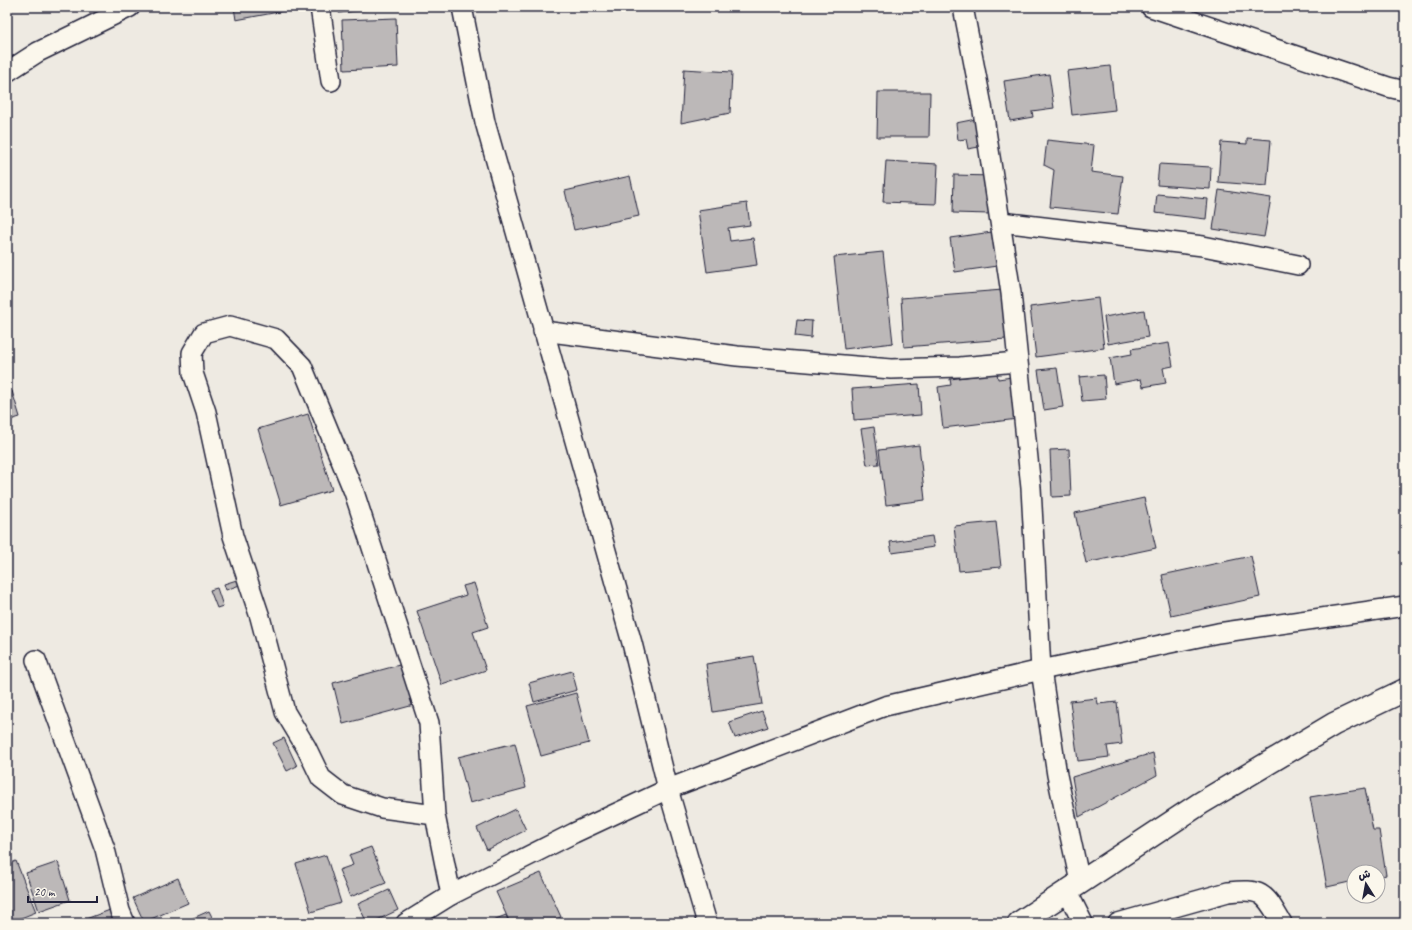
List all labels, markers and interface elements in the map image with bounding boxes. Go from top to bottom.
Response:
north arrow [1346,864,1386,904]
text: ش [1357,866,1371,882]
scale bar [28,878,97,904]
text: 20 m [34,884,56,900]

